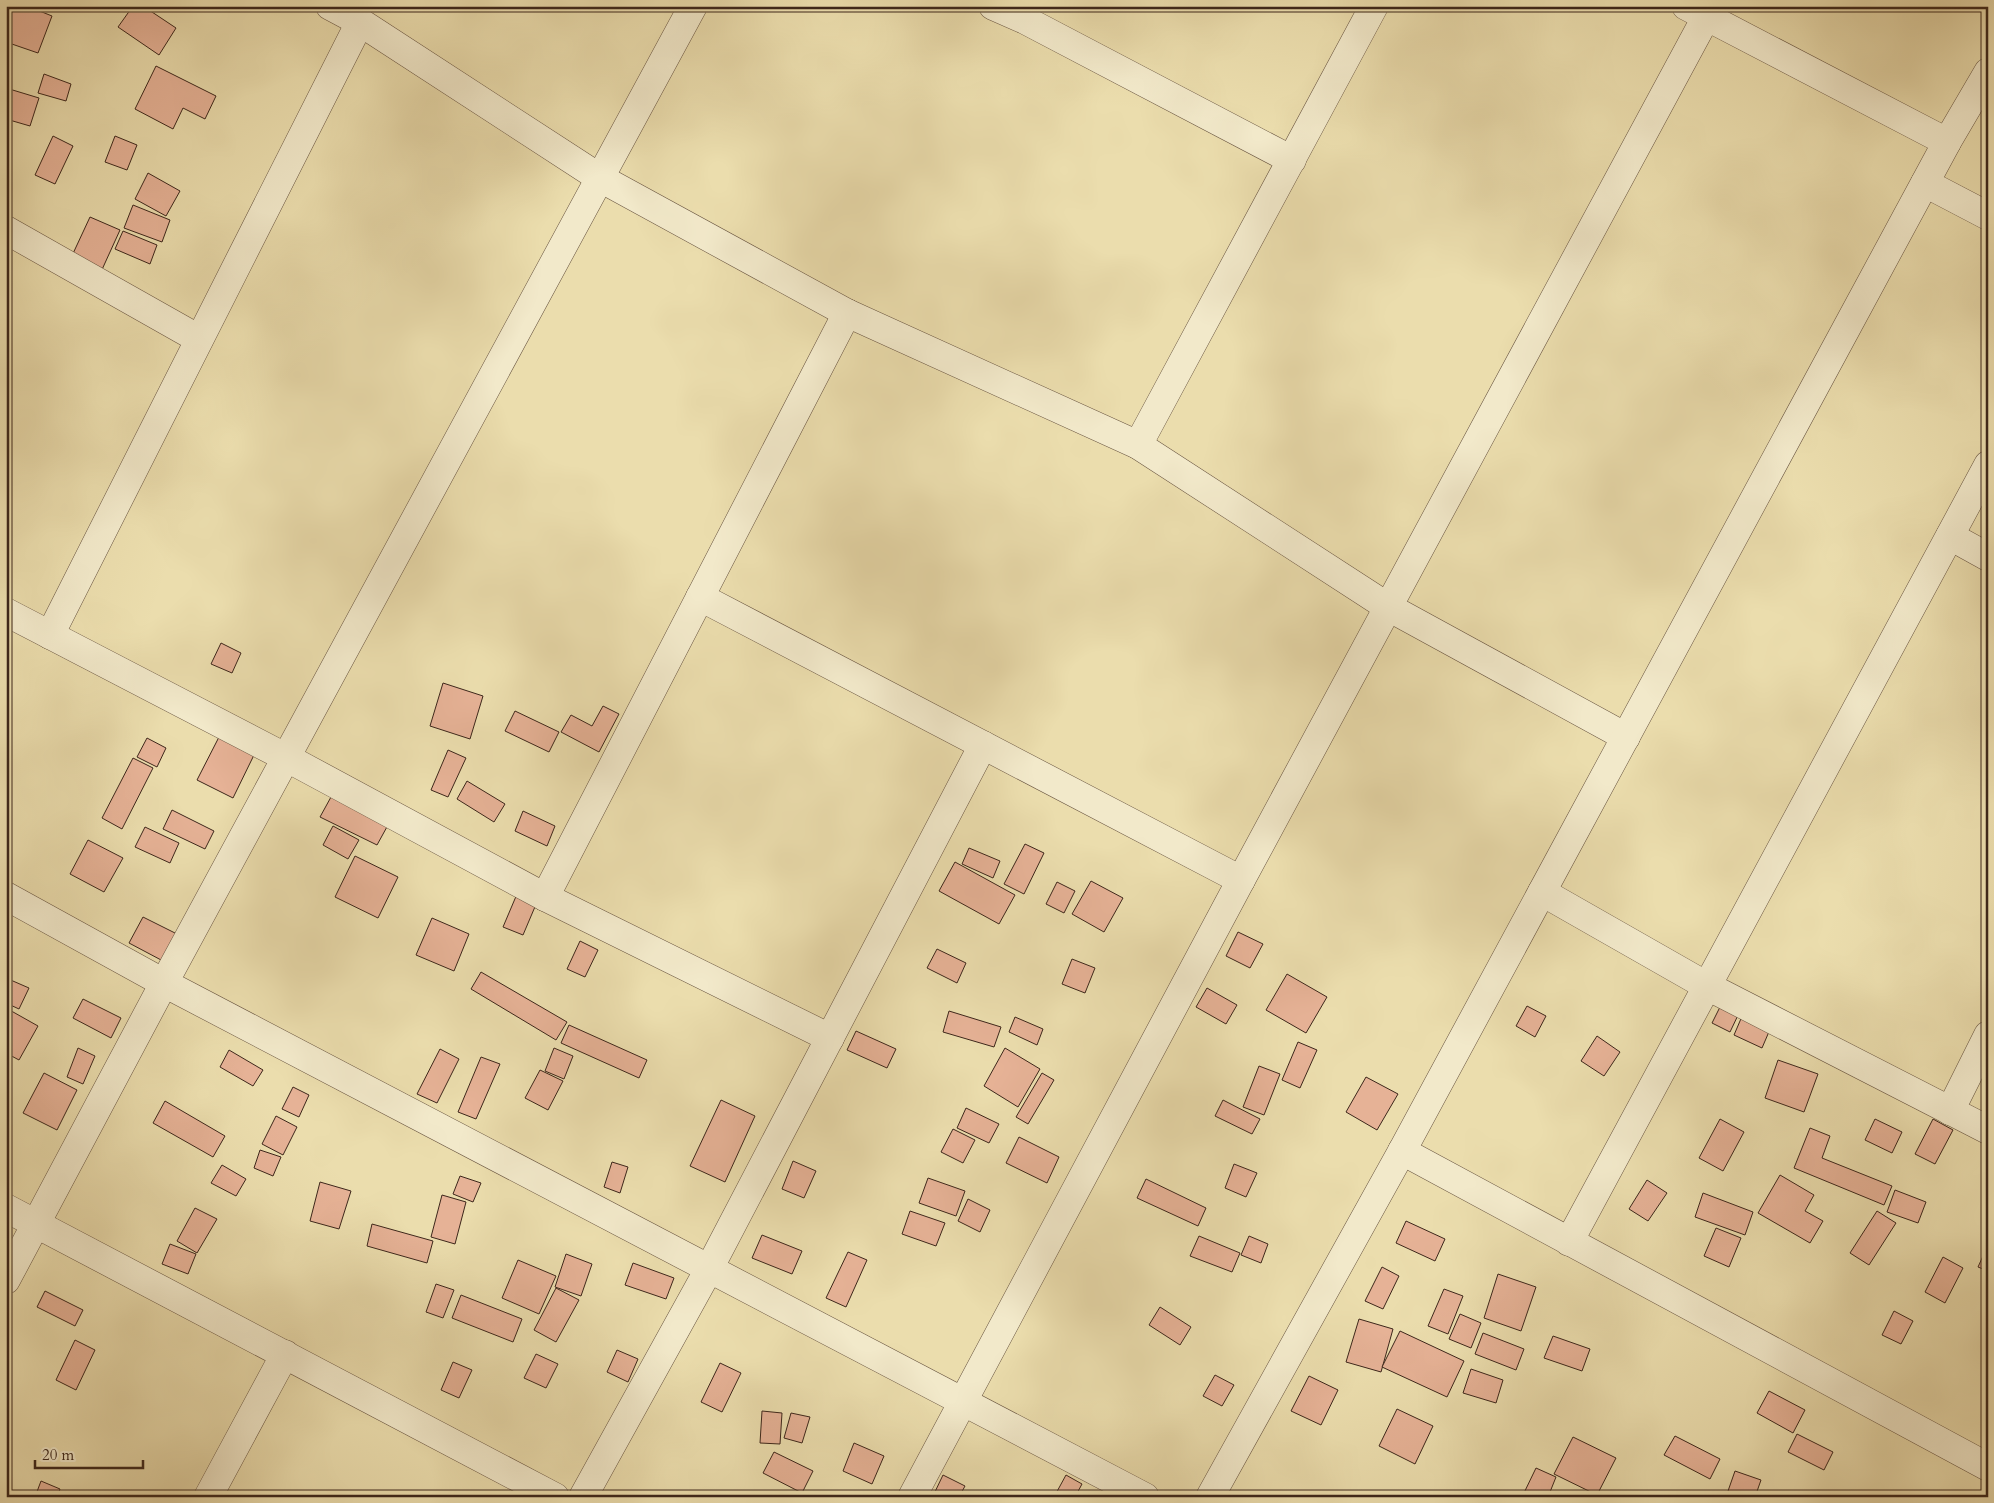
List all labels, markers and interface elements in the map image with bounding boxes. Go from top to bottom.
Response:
scale bar [35,1438,142,1470]
text: 20 m [42,1445,74,1465]

